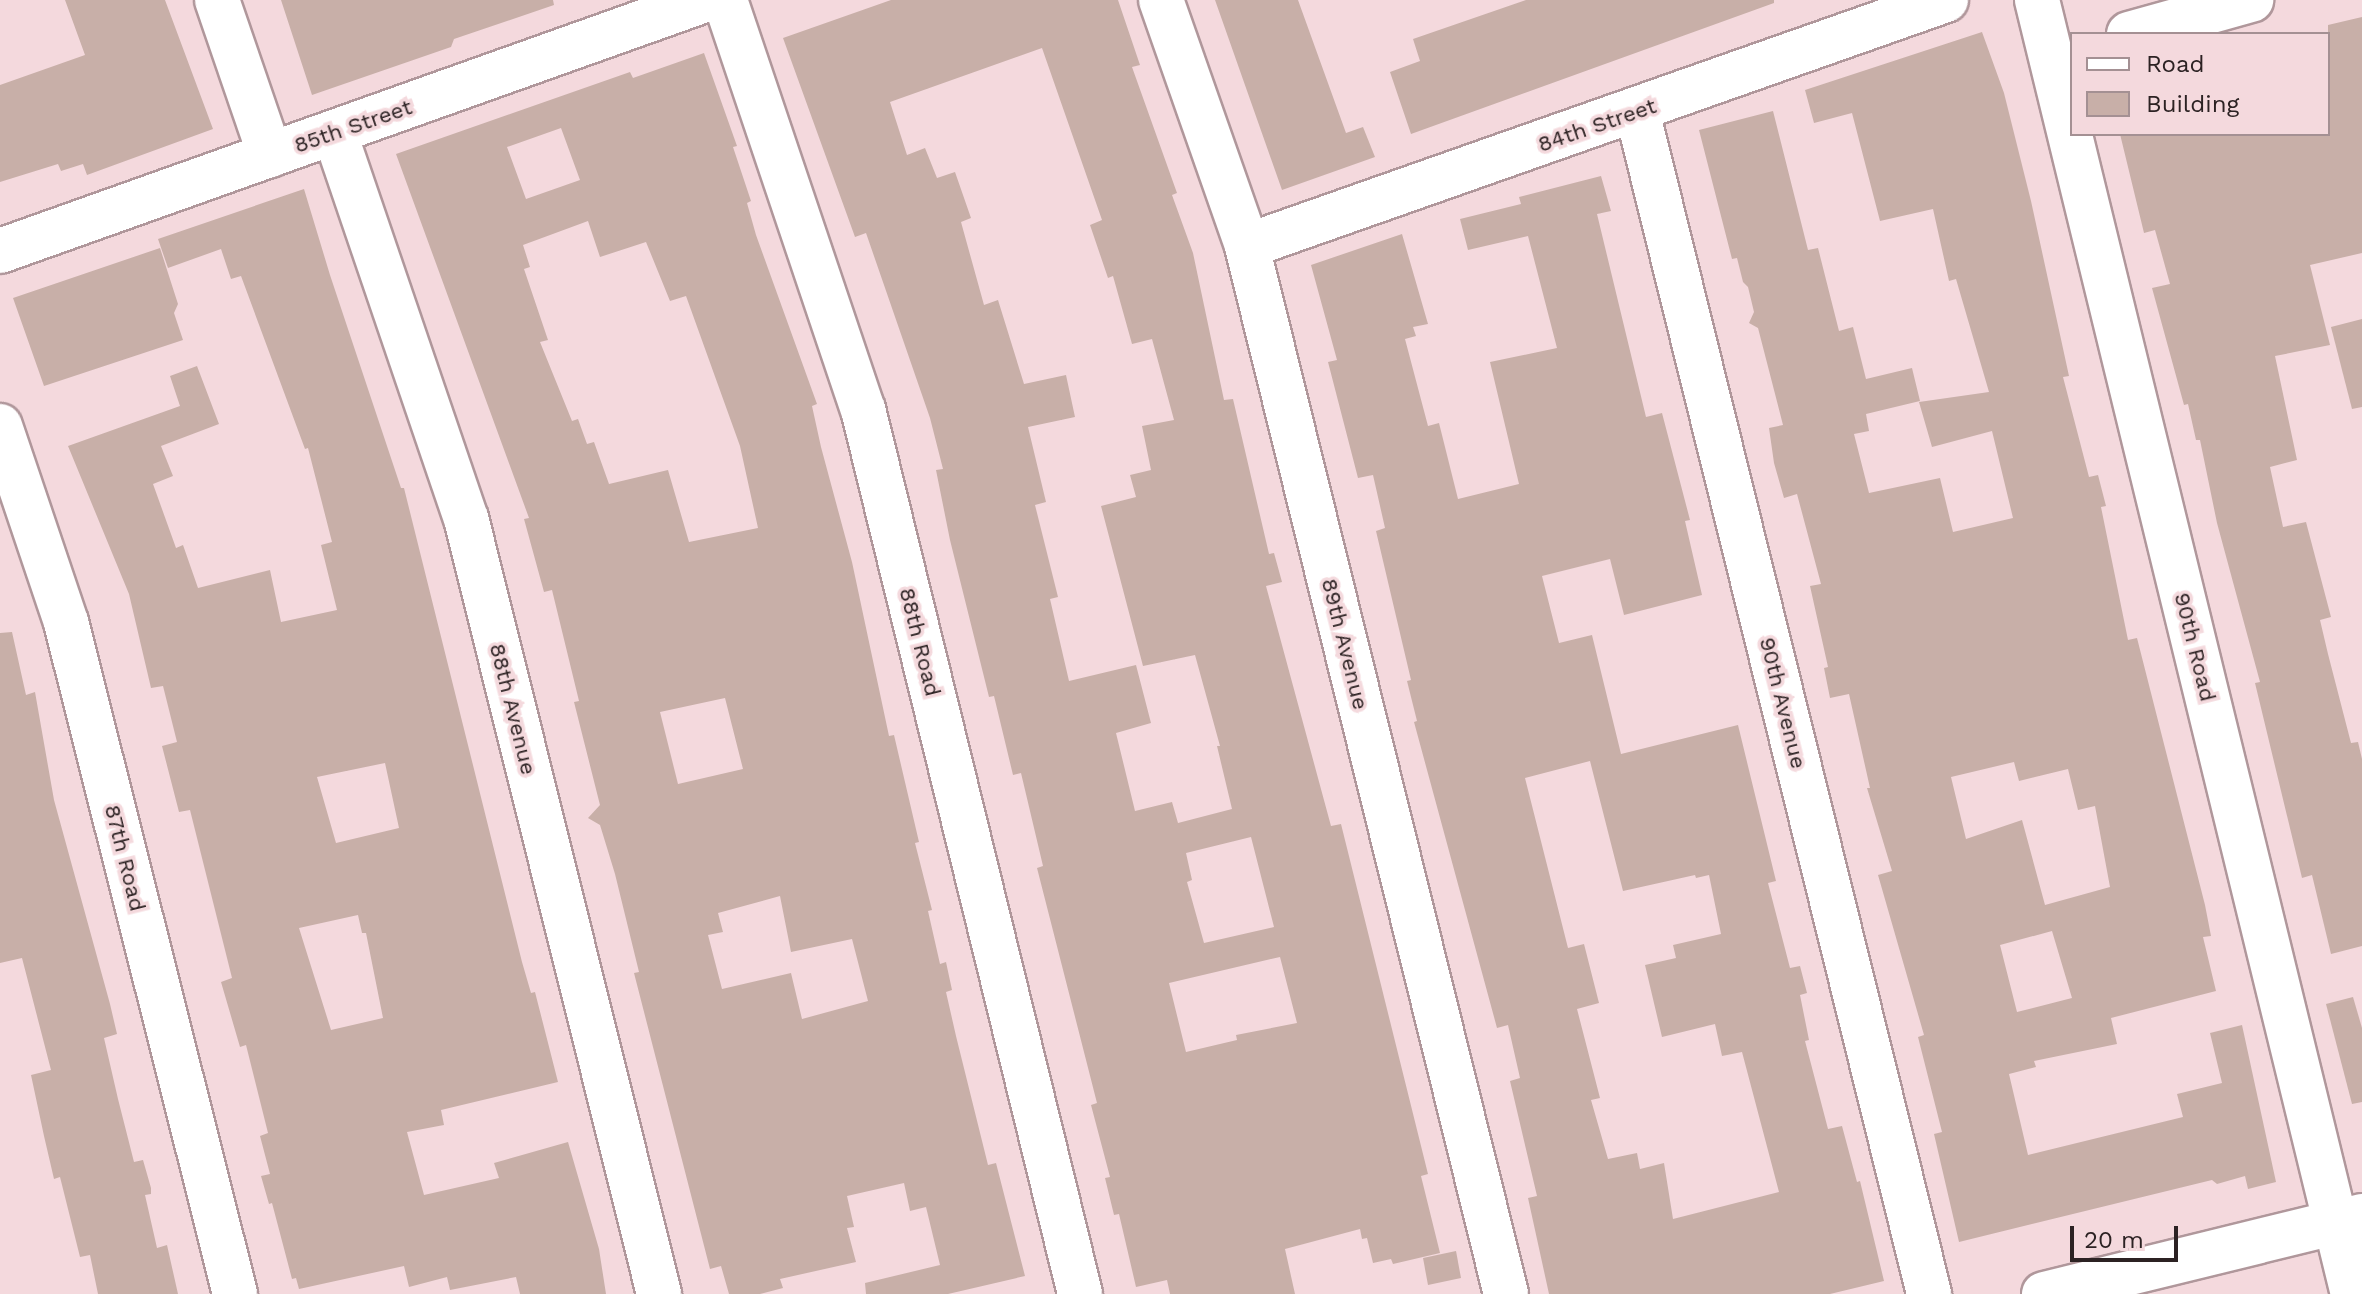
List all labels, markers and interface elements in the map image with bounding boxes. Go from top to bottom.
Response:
legend [2070,32,2330,136]
text: Road [2146,50,2205,78]
text: Building [2146,90,2239,118]
street label: 84th Street [1534,92,1660,158]
street label: 85th Street [291,94,415,158]
street label: 89th Avenue [1316,575,1374,713]
street label: 88th Road [894,585,946,699]
street label: 90th Road [2169,590,2221,704]
street label: 90th Avenue [1754,634,1812,772]
street label: 88th Avenue [484,640,542,778]
street label: 87th Road [99,802,151,914]
scale bar [2074,1210,2182,1260]
text: 20 m [2084,1226,2144,1254]

